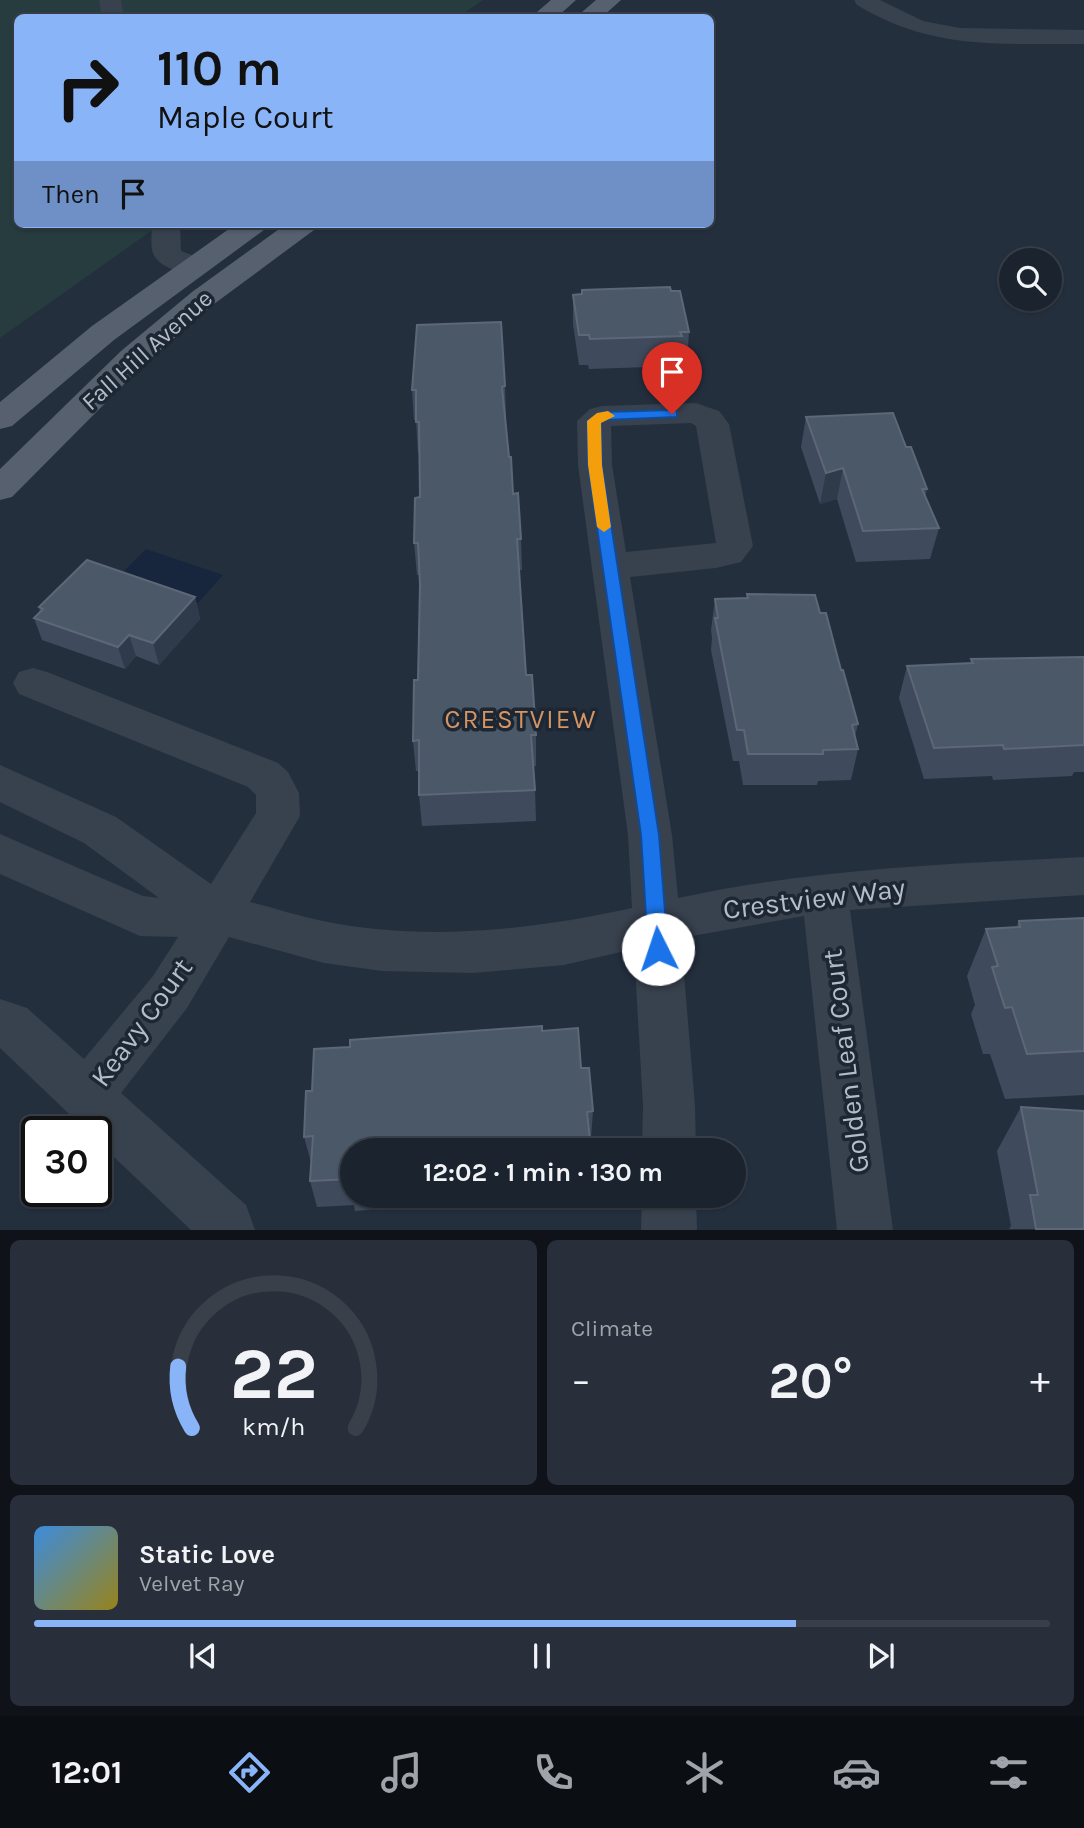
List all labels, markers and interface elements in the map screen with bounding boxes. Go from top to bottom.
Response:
text: 110 m [157,40,282,97]
icon: right [42,42,133,133]
text: Maple Court [157,99,334,136]
icon: arrive [114,175,152,213]
text: Then [42,179,100,210]
map controls [999,248,1062,311]
button: search [999,248,1062,311]
street label: Fall Hill Avenue [76,284,218,416]
pin [642,342,702,414]
icon: arrive [653,353,691,391]
district label: CRESTVIEW [445,704,597,735]
street label: Crestview Way [721,871,907,926]
position arrow [621,912,695,986]
street label: Golden Leaf Court [815,947,876,1175]
street label: Keavy Court [84,952,199,1093]
speed limit sign: 30 [21,1116,112,1207]
text: 12:02 · 1 min · 130 m [423,1157,663,1188]
text: Climate [571,1315,653,1342]
text: 22 [229,1332,318,1417]
text: 20° [768,1350,853,1411]
text: − [571,1358,591,1403]
text: + [1030,1358,1050,1403]
text: km/h [242,1412,305,1441]
text: Static Love [139,1539,275,1570]
text: Velvet Ray [139,1570,244,1597]
icon: previous [184,1637,222,1675]
icon: pause [523,1637,561,1675]
icon: next [862,1637,900,1675]
icon: directions [225,1748,274,1797]
icon: music [377,1748,426,1797]
icon: phone [529,1748,578,1797]
icon: climate [680,1748,729,1797]
icon: car [832,1748,881,1797]
icon: filters [984,1748,1033,1797]
text: 12:01 [51,1754,122,1791]

